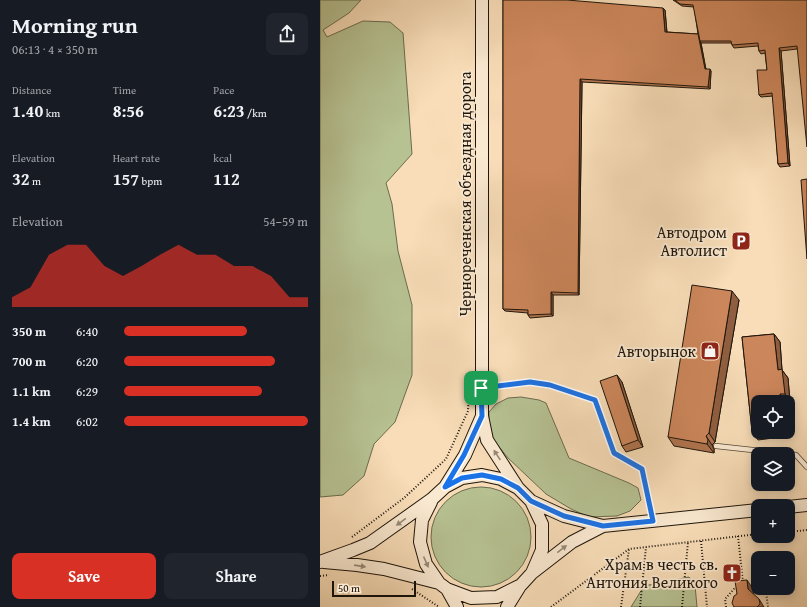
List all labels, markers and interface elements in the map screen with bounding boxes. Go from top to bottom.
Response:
text: Morning run [12,9,138,41]
button: share [266,13,308,55]
text: 06:13 · 4 × 350 m [12,40,98,59]
street label: Чернореченская объездная дорога [453,71,477,317]
text: Distance [12,82,51,98]
text: Time [113,82,136,98]
text: Pace [213,82,234,98]
text: 1.40 [12,98,43,123]
text: 8:56 [113,98,144,123]
text: 6:23 [213,98,245,123]
text: km [43,105,60,121]
text: /km [245,105,267,121]
text: Elevation [12,150,55,166]
text: Heart rate [113,150,160,166]
text: kcal [213,150,232,166]
text: 32 [12,166,30,191]
text: 157 [113,166,139,191]
text: 112 [213,166,240,191]
text: m [30,173,41,189]
text: bpm [139,173,162,189]
text: Elevation [12,212,63,231]
text: 54–59 m [263,212,308,231]
place label: Автодром Автолист [657,220,727,262]
parking icon: Автодром Автолист [730,230,752,252]
text: 350 m [12,322,46,341]
text: 6:40 [76,322,98,341]
place label: Авторынок [617,339,697,363]
shop icon: Авторынок [699,340,721,362]
text: 700 m [12,352,46,371]
text: 6:20 [76,352,98,371]
pin [464,371,498,405]
icon: arrive [470,377,492,399]
text: 1.1 km [12,382,51,401]
text: 6:29 [76,382,98,401]
map controls [751,395,795,595]
button: locate [751,395,795,439]
text: 1.4 km [12,412,51,431]
text: 6:02 [76,412,98,431]
button: layers [751,447,795,491]
one-way arrow [494,449,501,461]
button: + [751,499,795,543]
one-way arrow [395,518,406,526]
one-way arrow [557,545,568,554]
button: − [751,551,795,595]
place label: Храм в честь св. Антония Великого [586,552,718,594]
button: Save [12,553,156,599]
button: Share [164,553,308,599]
one-way arrow [423,557,429,568]
church icon: Храм в честь св. Антония Великого [721,562,743,584]
one-way arrow [354,563,366,569]
scale bar [332,579,416,598]
text: 50 m [338,580,360,596]

